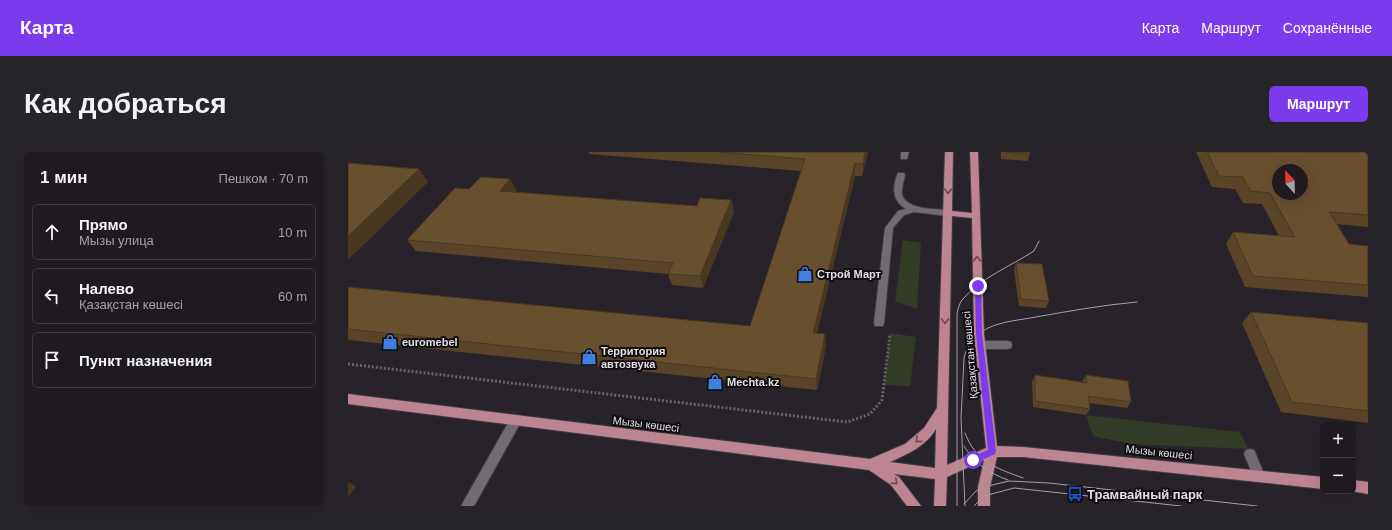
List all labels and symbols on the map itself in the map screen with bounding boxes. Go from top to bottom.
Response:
north arrow [1272,164,1308,200]
one-way arrow [944,188,952,194]
one-way arrow [973,256,981,262]
shop icon: Строй Март [796,265,814,283]
place label: Строй Март [817,268,882,280]
route end [969,277,987,295]
street label: Қазақстан көшесі [960,311,980,399]
one-way arrow [941,318,949,324]
shop icon: euromebel [381,333,399,351]
place label: euromebel [402,336,458,348]
place label: Территория автозвука [601,345,665,370]
shop icon: Территория автозвука [580,348,598,366]
shop icon: Mechta.kz [706,373,724,391]
place label: Mechta.kz [727,376,780,388]
street label: Мызы көшесі [612,414,680,434]
one-way arrow [916,436,923,443]
street label: Мызы көшесі [1125,443,1193,461]
route start [964,451,982,469]
one-way arrow [890,478,898,485]
bus stop icon: Трамвайный парк [1066,485,1084,503]
place label: Трамвайный парк [1087,487,1203,502]

